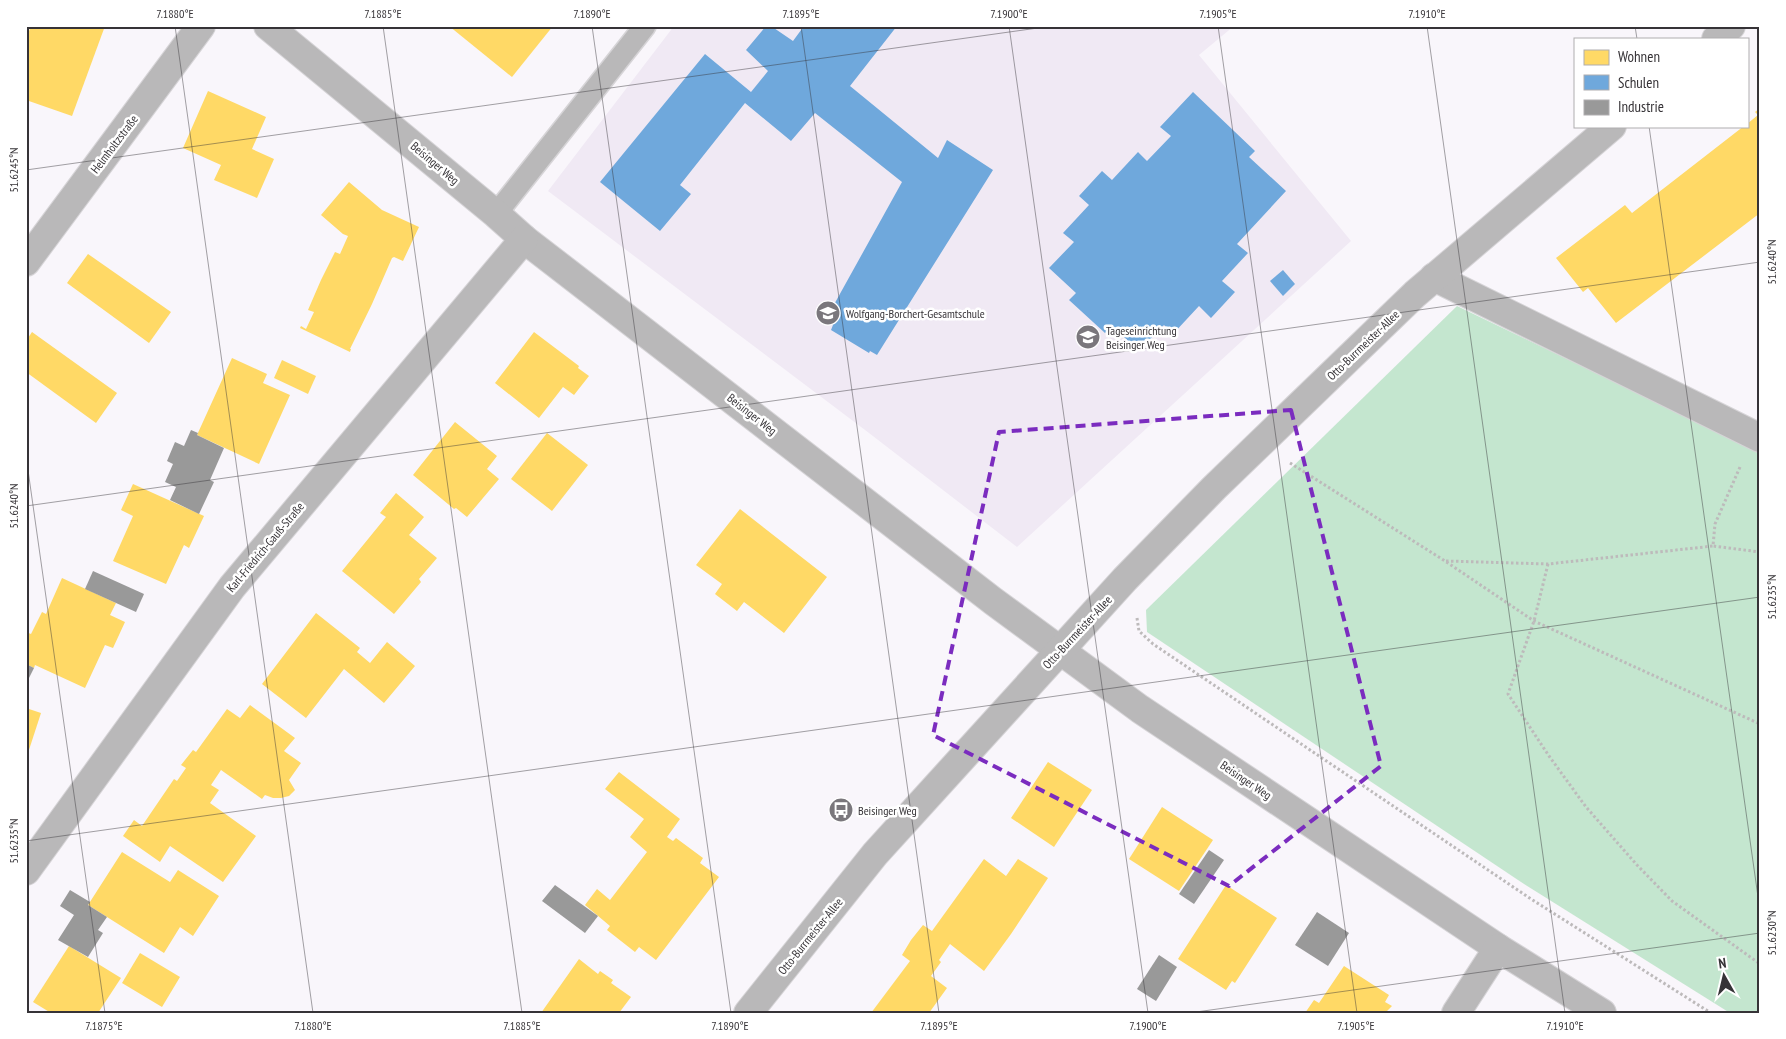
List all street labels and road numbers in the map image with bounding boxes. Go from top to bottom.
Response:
street label: Helmholtzstraße [87,112,141,176]
street label: Beisinger Weg [408,138,462,188]
street label: Otto-Burrmeister-Allee [1324,307,1402,383]
street label: Beisinger Weg [724,390,780,438]
street label: Karl-Friedrich-Gauß-Straße [223,499,307,595]
street label: Otto-Burrmeister-Allee [1039,592,1115,672]
street label: Beisinger Weg [1218,757,1274,803]
street label: Otto-Burrmeister-Allee [774,894,846,977]

